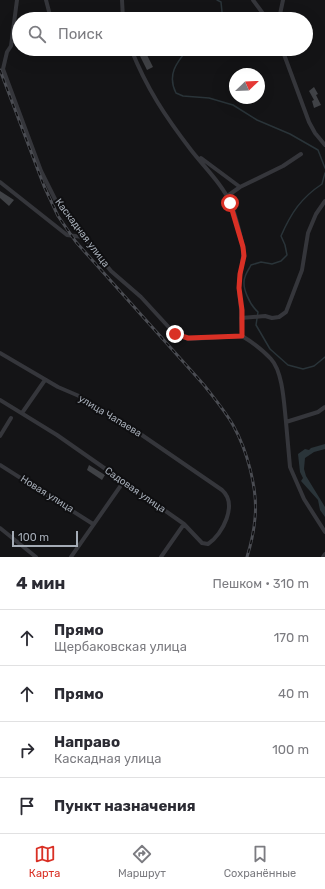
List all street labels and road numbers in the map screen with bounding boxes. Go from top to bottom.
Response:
street label: Каскадная улица [52,196,112,270]
street label: улица Чапаева [76,392,144,440]
street label: Садовая улица [102,465,168,515]
street label: Новая улица [18,473,76,515]

